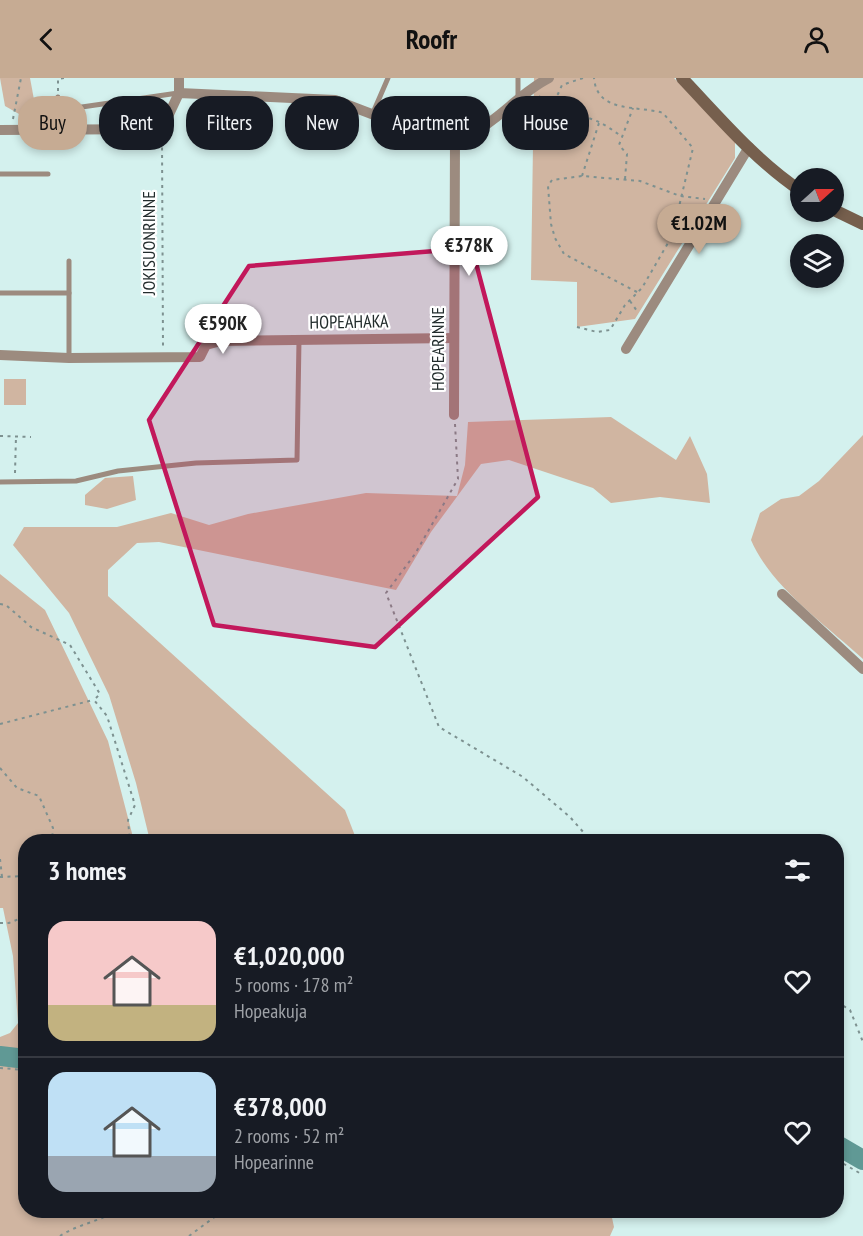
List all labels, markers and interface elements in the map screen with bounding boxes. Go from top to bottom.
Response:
text: Roofr [406,22,457,56]
icon: back [30,23,63,56]
icon: person [800,23,833,56]
chip: Buy [18,96,87,150]
chip: Rent [99,96,174,150]
chip: Filters [186,96,273,150]
chip: New [285,96,359,150]
chip: Apartment [371,96,490,150]
chip: House [502,96,589,150]
north arrow [790,168,844,222]
map controls [790,168,844,288]
street label: JOKISUONRINNE [137,191,160,296]
pin: €1.02M [650,204,748,255]
text: €1.02M [671,210,727,236]
pin: €378K [427,226,511,277]
text: €378K [445,232,493,258]
button: layers [790,234,844,288]
pin: €590K [181,304,265,355]
street label: HOPEARINNE [426,307,449,391]
street label: HOPEAHAKA [309,309,389,334]
text: €590K [199,310,247,336]
text: 3 homes [48,854,126,887]
icon: filters [781,854,814,887]
text: €1,020,000 [234,939,345,972]
icon: home [96,945,168,1017]
icon: heart [781,965,814,998]
text: 5 rooms · 178 m² [234,972,353,998]
text: Hopeakuja [234,998,307,1024]
text: €378,000 [234,1090,327,1123]
icon: home [96,1096,168,1168]
icon: heart [781,1116,814,1149]
text: 2 rooms · 52 m² [234,1123,344,1149]
text: Hopearinne [234,1149,314,1175]

